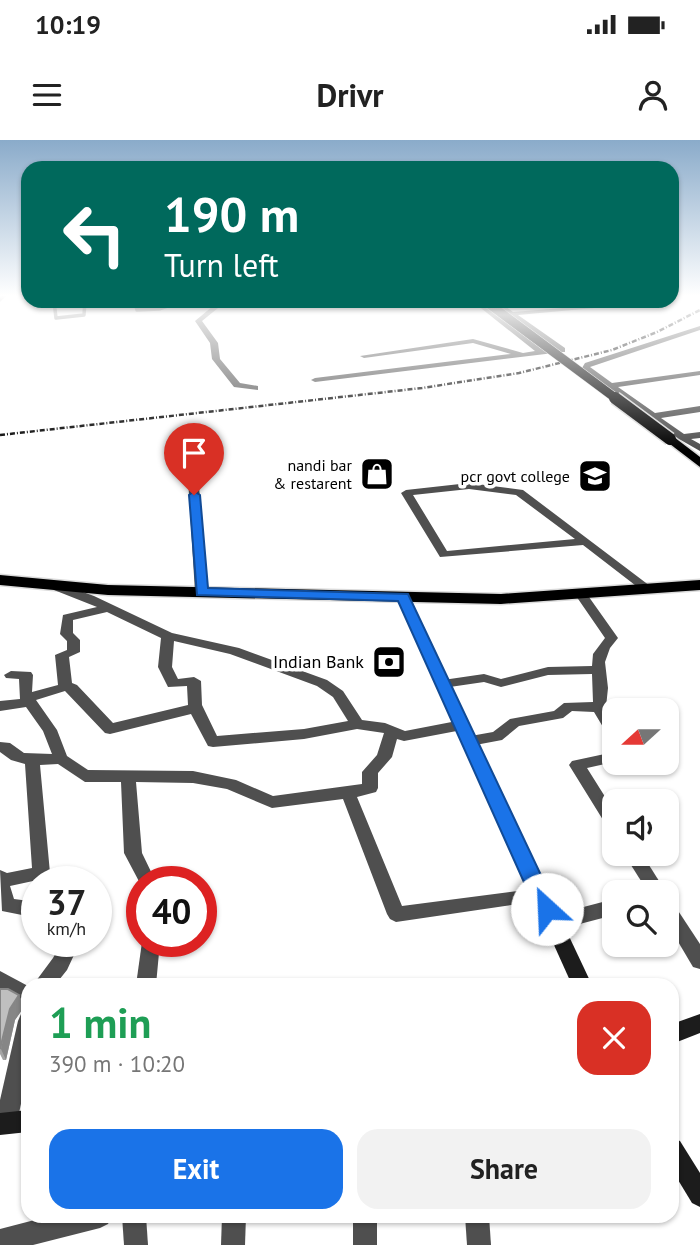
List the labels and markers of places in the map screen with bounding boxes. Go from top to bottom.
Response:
pin [164,423,224,495]
place label: nandi bar & restarent [273,455,353,493]
shop icon: nandi bar & restarent [358,455,396,493]
school or university icon: pcr govt college [576,457,614,495]
place label: pcr govt college [461,466,570,486]
bank icon: Indian Bank [370,643,408,681]
place label: Indian Bank [273,650,364,673]

